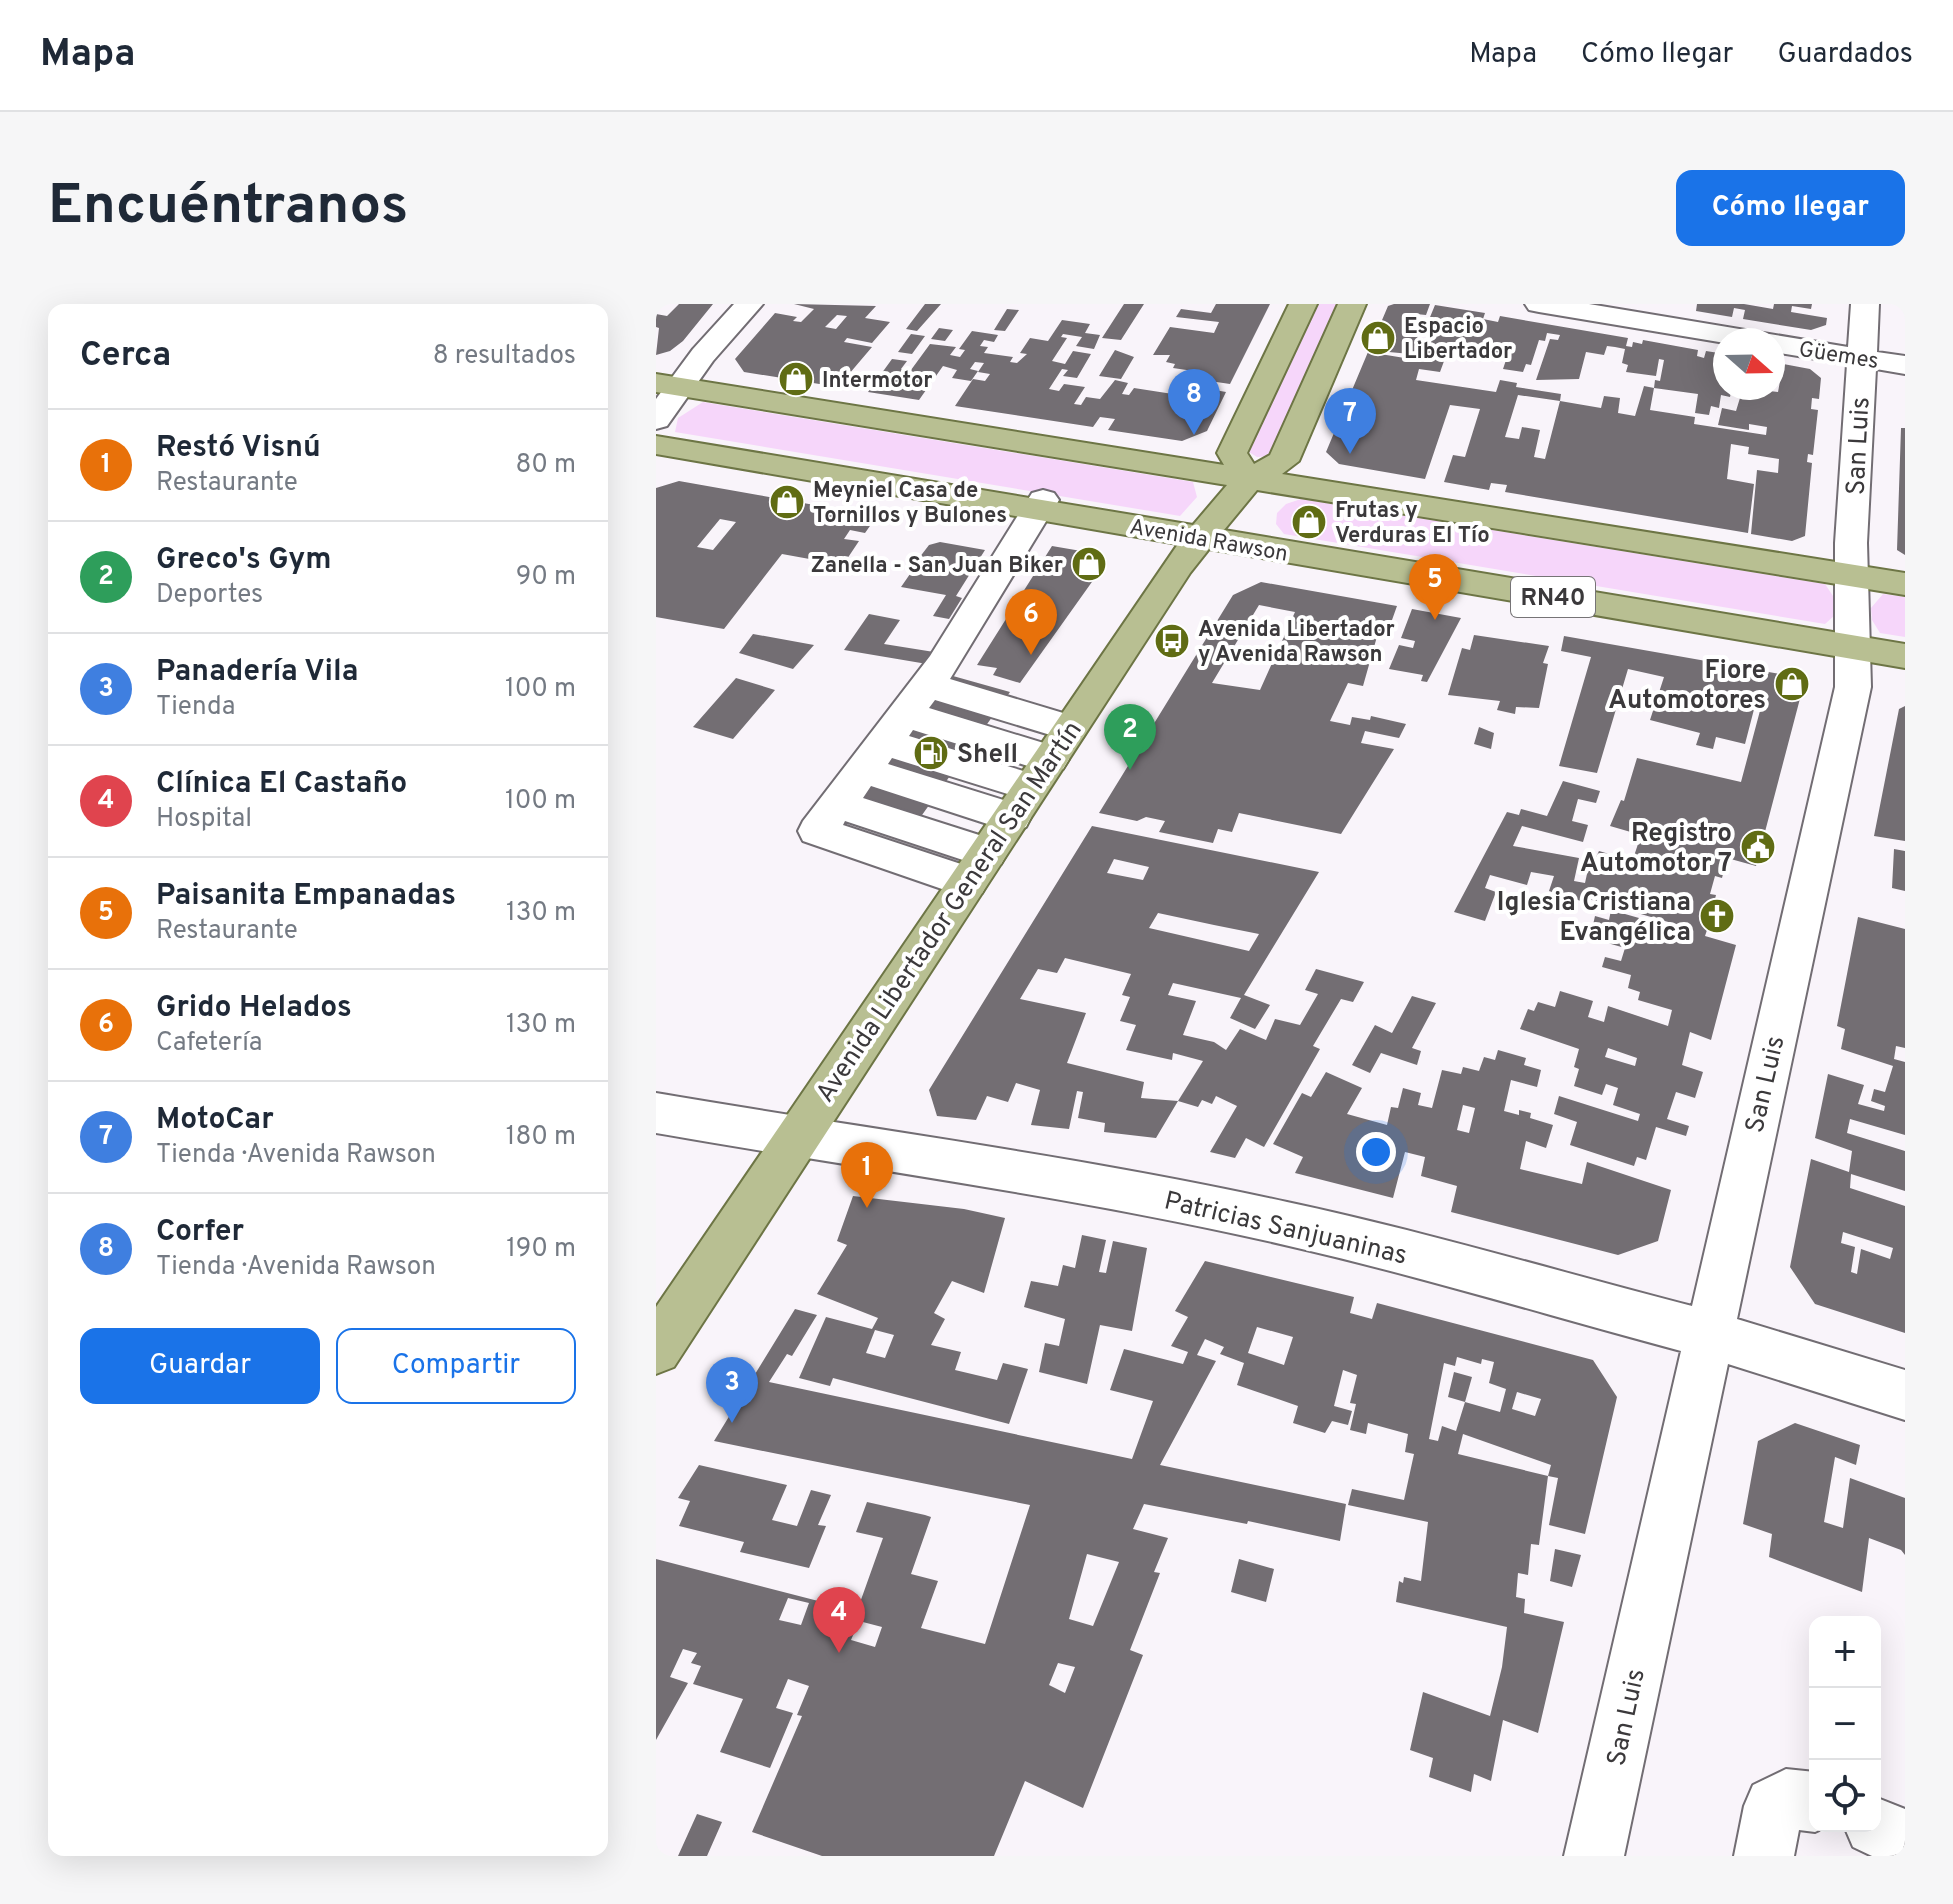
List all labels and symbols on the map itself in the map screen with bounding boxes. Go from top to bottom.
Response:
place label: Espacio Libertador [1404,314,1512,366]
shop icon: Espacio Libertador [1359,319,1397,357]
north arrow [1713,328,1785,400]
street label: Güemes [1797,337,1880,376]
shop icon: Intermotor [777,360,815,398]
place label: Intermotor [822,368,932,395]
pin: 8 [1168,369,1220,435]
pin: 7 [1324,388,1376,454]
street label: San Luis [1840,396,1879,496]
place label: Meyniel Casa de Tornillos y Bulones [813,478,1007,530]
shop icon: Meyniel Casa de Tornillos y Bulones [768,483,806,521]
place label: Frutas y Verduras El Tío [1335,498,1490,550]
shop icon: Frutas y Verduras El Tío [1290,503,1328,541]
street label: Avenida Rawson [1127,514,1290,569]
shop icon: Zanella - San Juan Biker [1070,545,1108,583]
place label: Zanella - San Juan Biker [811,553,1063,580]
pin: 5 [1409,554,1461,620]
road number: RN40 [1511,577,1595,617]
pin: 6 [1005,589,1057,655]
place label: Avenida Libertador y Avenida Rawson [1198,617,1395,669]
bus stop icon: Avenida Libertador y Avenida Rawson [1153,622,1191,660]
place label: Fiore Automotores [1608,655,1766,718]
shop icon: Fiore Automotores [1773,665,1811,703]
pin: 2 [1104,704,1156,770]
street label: Avenida Libertador General San Martín [810,715,1090,1109]
fuel station icon: Shell [912,734,950,772]
place label: Shell [957,739,1018,772]
place label: Registro Automotor 7 [1580,818,1732,881]
public building icon: Registro Automotor 7 [1739,828,1777,866]
place label: Iglesia Cristiana Evangélica [1497,887,1691,950]
church icon: Iglesia Cristiana Evangélica [1698,897,1736,935]
street label: San Luis [1739,1033,1794,1136]
your location [1356,1132,1396,1172]
pin: 1 [841,1142,893,1208]
street label: Patricias Sanjuaninas [1161,1185,1410,1273]
pin: 3 [706,1357,758,1423]
pin: 4 [813,1587,865,1653]
street label: San Luis [1601,1666,1654,1769]

